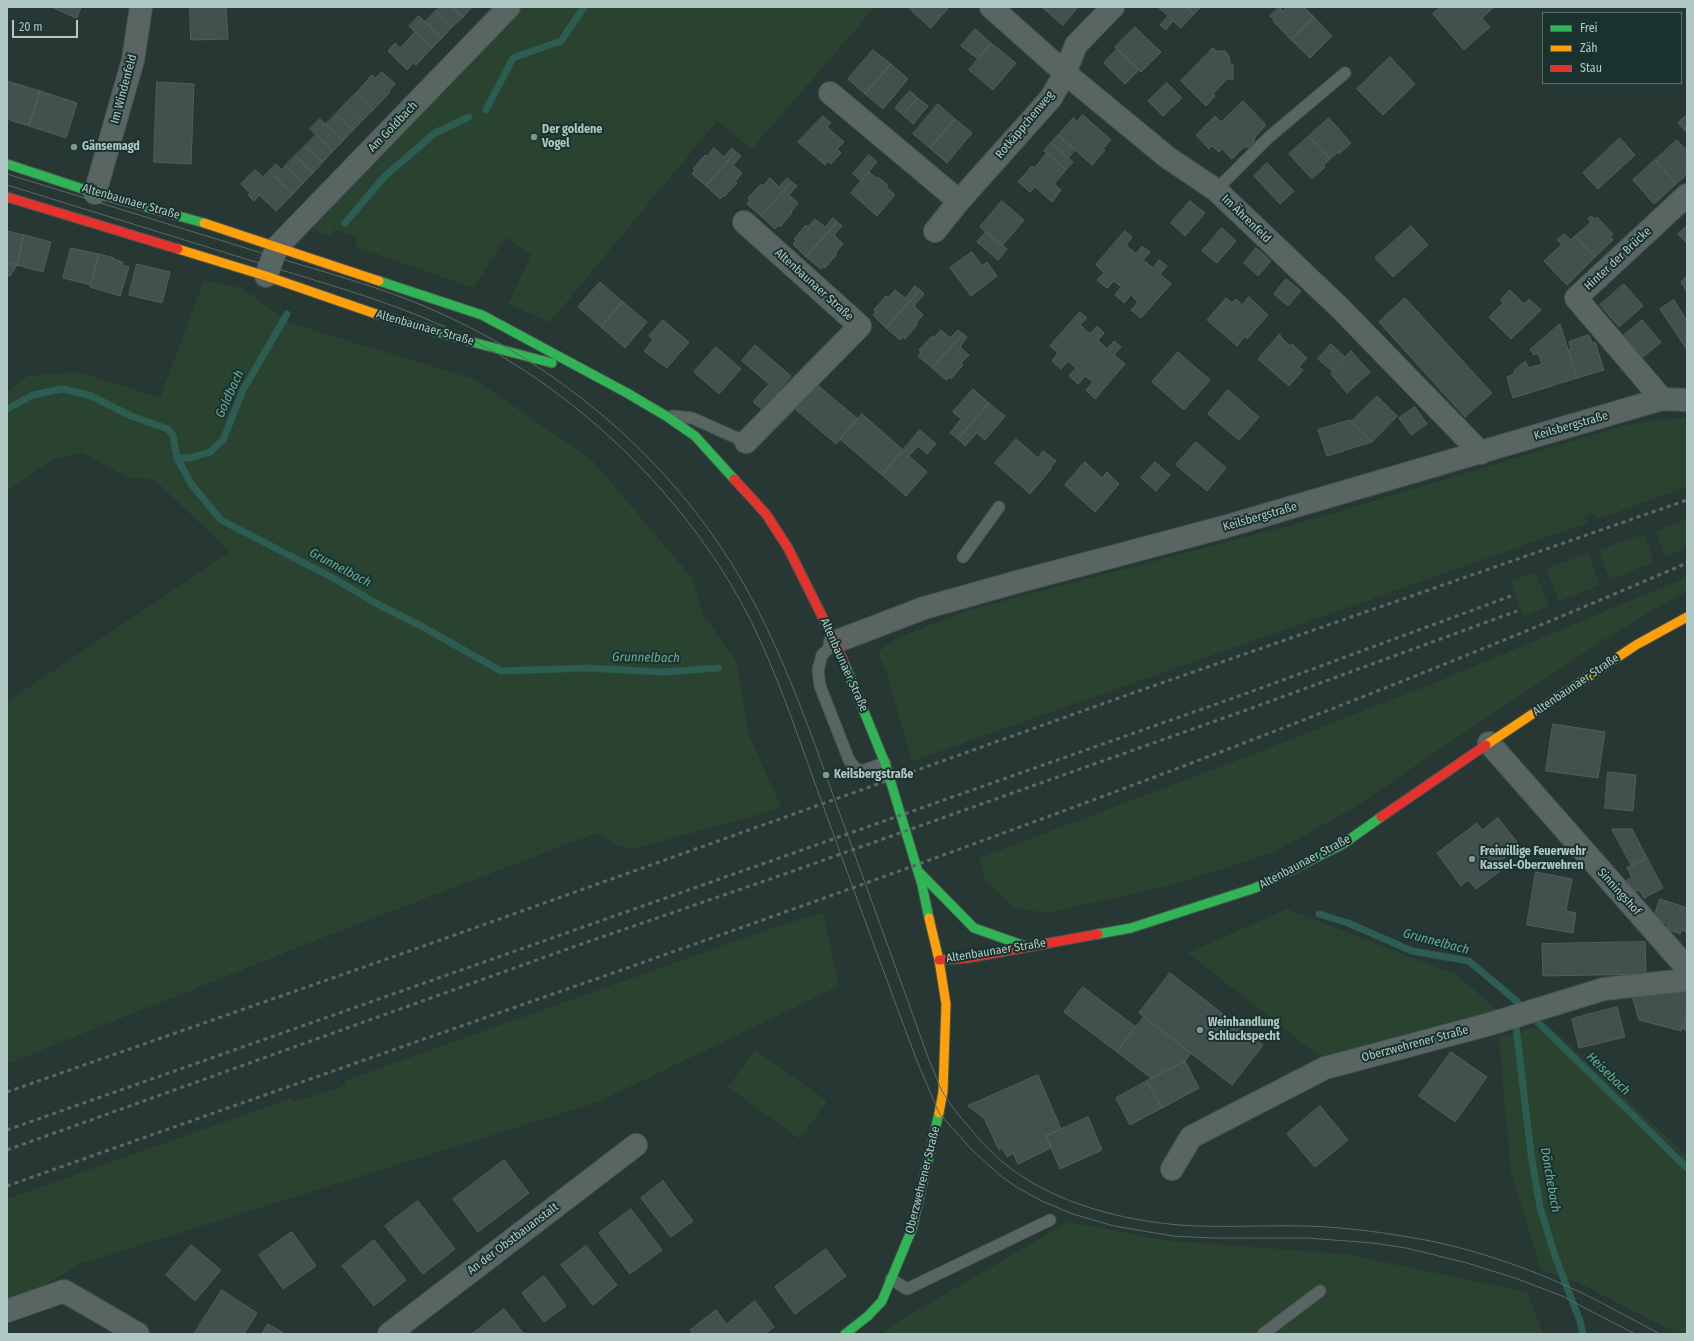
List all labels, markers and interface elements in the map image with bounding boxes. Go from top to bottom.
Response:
scale bar [14,12,80,38]
legend [1542,12,1682,84]
text: 20 m [19,20,43,34]
text: Frei [1580,21,1598,35]
text: Zäh [1580,41,1598,55]
street label: Im Windenfeld [108,53,140,125]
text: Stau [1580,61,1602,75]
street label: Rotkäppchenweg [993,88,1057,162]
street label: Am Goldbach [365,99,421,155]
place label: Der goldene Vogel [542,123,602,151]
marker: Der goldene Vogel [529,132,539,142]
place label: Gänsemagd [82,140,140,154]
marker: Gänsemagd [69,142,79,152]
street label: Altenbaunaer Straße [80,181,182,223]
street label: Im Ährenfeld [1218,192,1274,246]
street label: Hinter der Brücke [1582,224,1654,294]
street label: Altenbaunaer Straße [772,246,856,324]
street label: Altenbaunaer Straße [374,307,476,349]
water label: Goldbach [212,368,248,420]
street label: Keilsbergstraße [1532,409,1610,443]
street label: Keilsbergstraße [1221,500,1299,534]
water label: Grunnelbach [306,545,374,591]
street label: Altenbaunaer Straße [817,616,871,714]
water label: Grunnelbach [612,650,680,666]
street label: Altenbaunaer Straße [1530,651,1622,719]
place label: Keilsbergstraße [834,768,913,782]
marker: Keilsbergstraße [821,770,831,780]
street label: Altenbaunaer Straße [1257,832,1353,892]
place label: Freiwillige Feuerwehr Kassel-Oberzwehren [1480,845,1586,873]
marker: Freiwillige Feuerwehr Kassel-Oberzwehren [1467,854,1477,864]
street label: Sinningshof [1594,866,1644,918]
water label: Grunnelbach [1401,926,1471,958]
street label: Altenbaunaer Straße [945,936,1047,966]
place label: Weinhandlung Schluckspecht [1208,1016,1280,1044]
street label: Oberzwehrener Straße [1360,1023,1470,1065]
marker: Weinhandlung Schluckspecht [1195,1025,1205,1035]
water label: Heisebach [1583,1049,1633,1099]
street label: Oberzwehrener Straße [903,1125,943,1235]
water label: Dönchebach [1537,1146,1563,1214]
street label: An der Obstbauanstalt [465,1200,561,1278]

